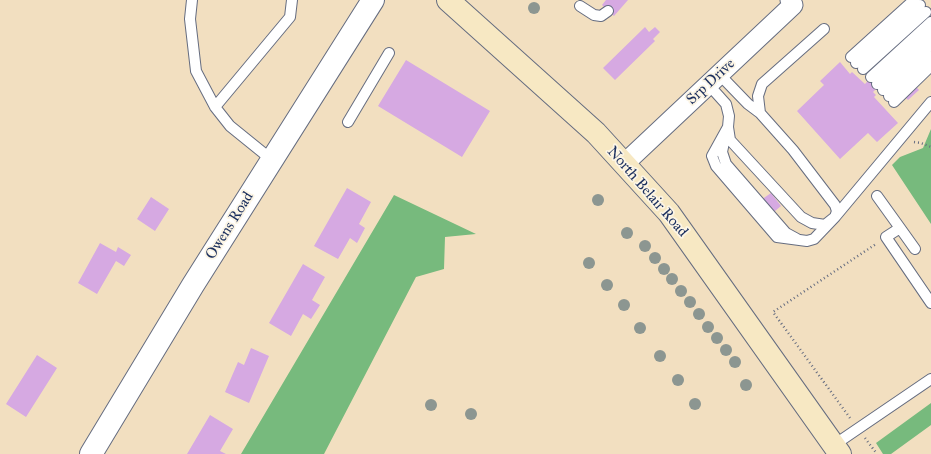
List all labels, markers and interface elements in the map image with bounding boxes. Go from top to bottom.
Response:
street label: Srp Drive [683,55,739,109]
street label: North Belair Road [603,143,691,241]
street label: Owens Road [202,189,258,263]

